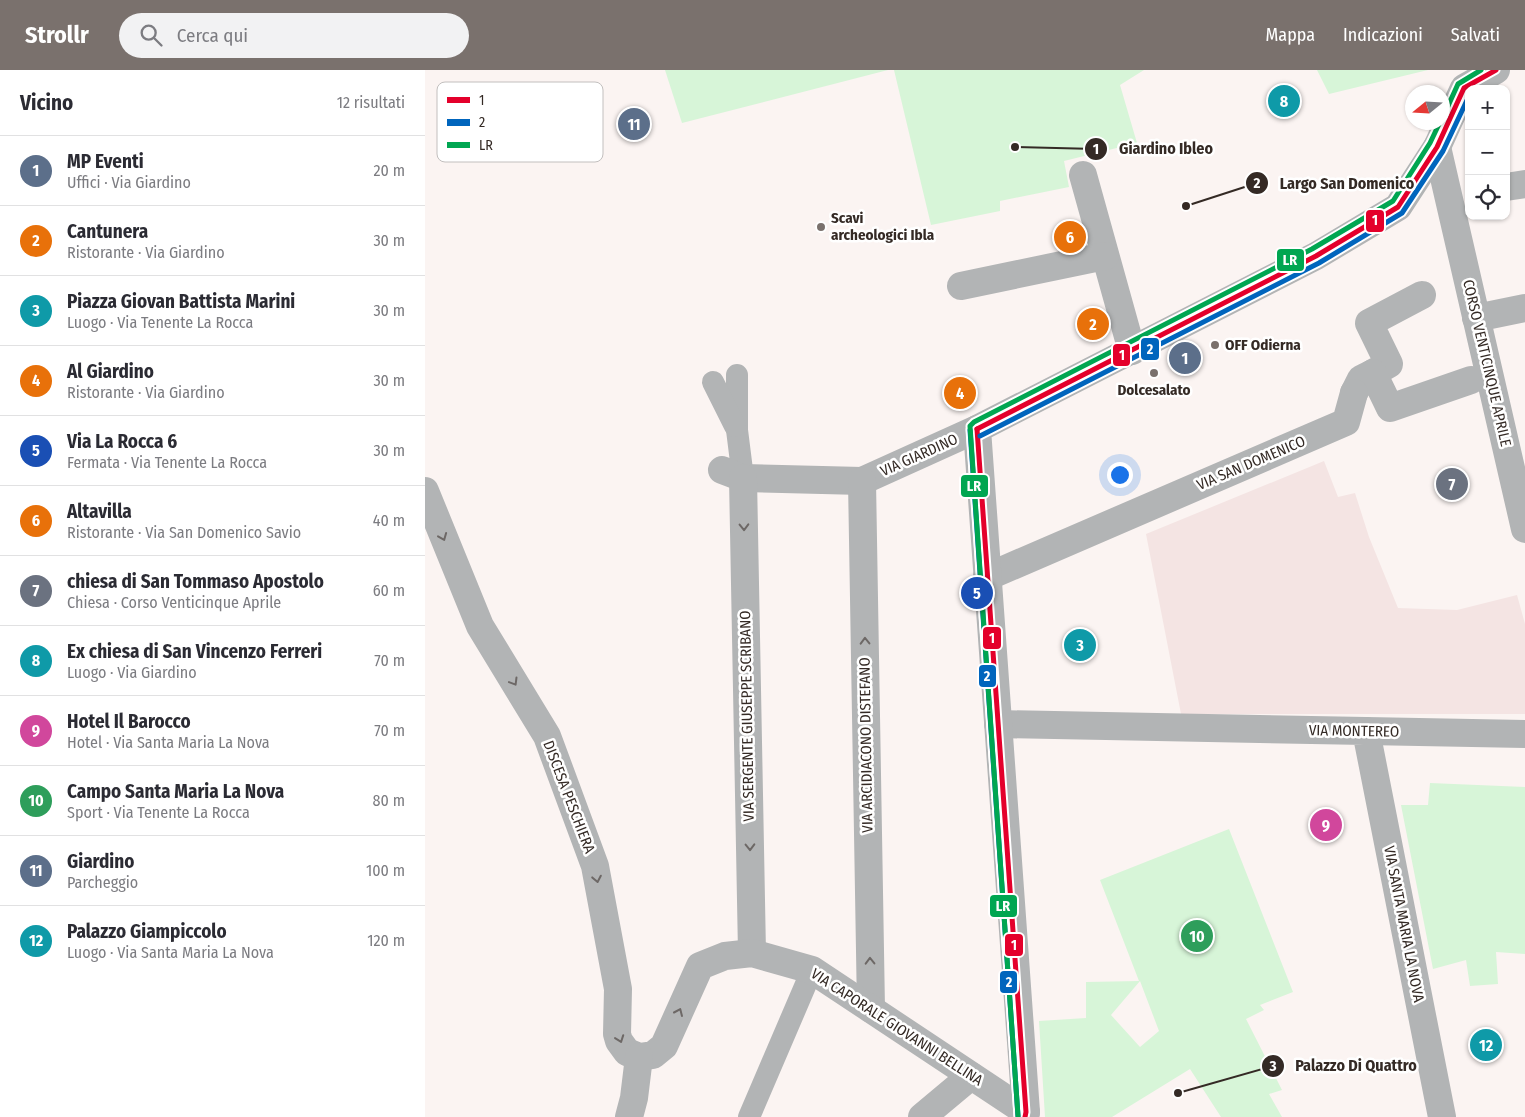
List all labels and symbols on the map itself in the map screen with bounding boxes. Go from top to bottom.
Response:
legend [437,82,603,162]
pin: 8 [1268,82,1300,120]
north arrow [1405,85,1450,130]
text: 1 [479,92,484,109]
pin: 11 [618,105,650,143]
text: 2 [479,114,485,131]
callout: Giardino Ibleo [1084,133,1223,164]
text: LR [479,137,493,154]
text: Giardino Ibleo [1119,139,1213,158]
text: 1 [1093,140,1099,158]
callout: Largo San Domenico [1245,168,1424,199]
text: 2 [1253,174,1261,192]
text: Largo San Domenico [1280,174,1415,193]
place label: Scavi archeologici Ibla [831,209,935,244]
line badge: 1 [1365,209,1385,233]
text: 1 [1372,212,1378,229]
pin: 6 [1054,218,1086,256]
marker: Scavi archeologici Ibla [815,221,827,233]
line badge: LR [1276,248,1305,272]
text: LR [1283,252,1297,269]
street label: CORSO VENTICINQUE APRILE [1459,278,1515,448]
pin: 2 [1077,305,1109,343]
place label: OFF Odierna [1225,336,1301,354]
line badge: 2 [1140,337,1160,361]
pin: 1 [1169,339,1201,377]
marker: OFF Odierna [1209,339,1221,351]
text: 2 [1146,341,1154,358]
line badge: 1 [1112,343,1131,367]
text: 1 [1119,347,1125,364]
marker: Dolcesalato [1148,367,1160,379]
pin: 4 [944,374,976,412]
place label: Dolcesalato [1117,381,1191,399]
street label: VIA GIARDINO [878,430,960,480]
street label: VIA SAN DOMENICO [1194,432,1308,494]
your location [1107,462,1133,488]
pin: 7 [1436,465,1468,503]
line badge: LR [960,474,989,498]
text: LR [967,478,981,495]
one-way arrow [739,524,749,531]
one-way arrow [438,532,448,540]
pin: 5 [961,574,993,612]
street label: VIA SERGENTE GIUSEPPE SCRIBANO [736,610,758,822]
line badge: 1 [982,626,1002,650]
pin: 3 [1064,626,1096,664]
text: 1 [989,630,995,647]
one-way arrow [860,636,870,644]
street label: VIA ARCIDIACONO DISTEFANO [855,657,877,833]
line badge: 2 [978,664,997,688]
text: 2 [983,668,991,685]
one-way arrow [508,677,518,686]
street label: VIA MONTEREO [1309,721,1399,741]
street label: DISCESA PESCHIERA [539,738,599,856]
pin: 9 [1310,806,1342,844]
one-way arrow [745,844,755,851]
street label: VIA SANTA MARIA LA NOVA [1380,844,1428,1004]
one-way arrow [592,875,602,884]
line badge: LR [989,894,1018,918]
text: LR [996,898,1010,915]
pin: 10 [1181,917,1213,955]
line badge: 1 [1004,933,1024,957]
text: 1 [1011,937,1017,954]
one-way arrow [865,956,875,964]
street label: VIA CAPORALE GIOVANNI BELLINA [808,965,986,1089]
line badge: 2 [999,970,1018,994]
text: 2 [1005,974,1013,991]
one-way arrow [673,1008,684,1017]
pin: 12 [1470,1026,1502,1064]
one-way arrow [614,1034,624,1043]
callout: Palazzo Di Quattro [1260,1050,1427,1081]
text: Palazzo Di Quattro [1295,1056,1417,1075]
text: 3 [1268,1057,1277,1075]

